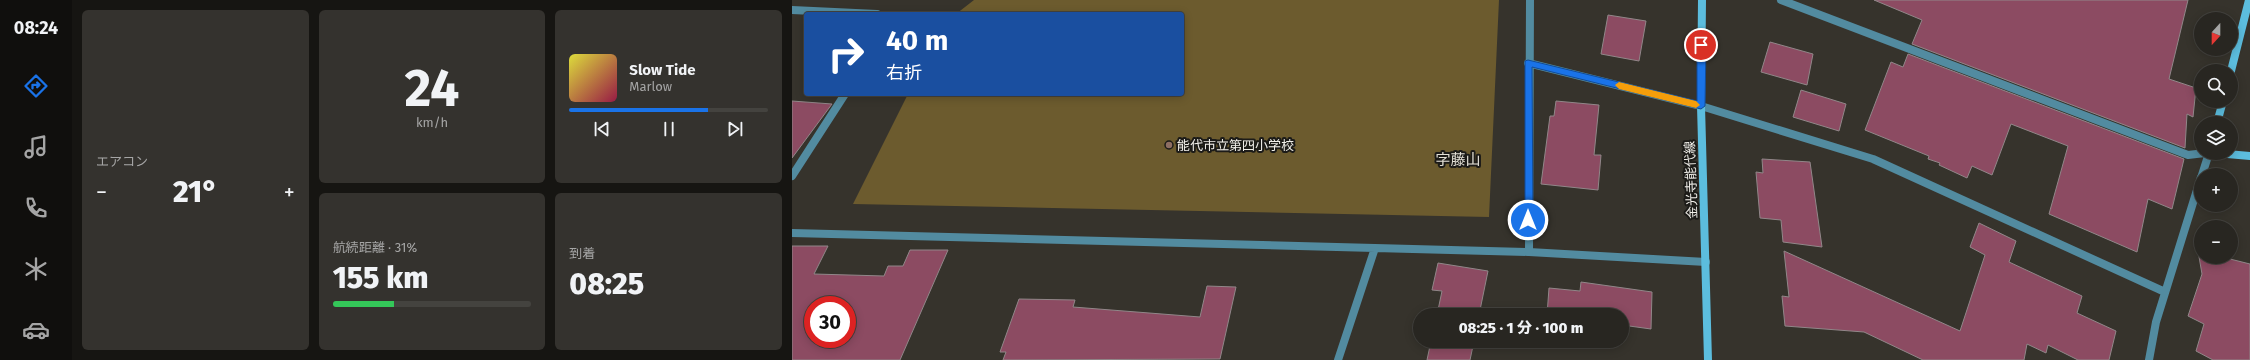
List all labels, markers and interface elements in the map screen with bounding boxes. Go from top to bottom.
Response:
north arrow [2194,12,2238,56]
map controls [2194,12,2238,264]
text: 08:24 [14,17,58,39]
text: 40 m [886,24,949,57]
icon: right [820,28,872,80]
pin [1684,28,1718,62]
icon: arrive [1690,34,1712,56]
text: 24 [405,57,459,120]
text: Slow Tide [629,61,695,79]
text: 右折 [886,62,922,84]
button: search [2194,64,2238,108]
icon: directions [22,72,50,100]
text: Marlow [629,79,672,94]
text: km/h [416,115,448,130]
button: layers [2194,116,2238,160]
icon: previous [591,118,613,140]
icon: pause [658,118,680,140]
icon: next [724,118,746,140]
icon: music [22,133,50,161]
place label: 能代市立第四小学校 [1177,138,1294,153]
marker: 能代市立第四小学校 [1164,140,1174,150]
street label: 金光寺能代線 [1682,141,1700,219]
district label: 字藤山 [1435,151,1481,169]
text: エアコン [96,154,148,169]
button: + [2194,168,2238,212]
text: 21° [173,174,218,210]
text: − [96,179,107,206]
text: + [284,179,295,206]
icon: phone [22,194,50,222]
position arrow [1507,199,1549,241]
button: − [2194,220,2238,264]
text: 航続距離 · 31% [333,240,417,255]
text: 到着 [569,246,595,261]
icon: climate [22,255,50,283]
text: 155 km [333,260,428,296]
text: 08:25 [569,266,644,302]
speed limit sign: 30 [804,296,856,348]
icon: car [22,316,50,344]
text: 08:25 · 1 分 · 100 m [1459,319,1583,337]

